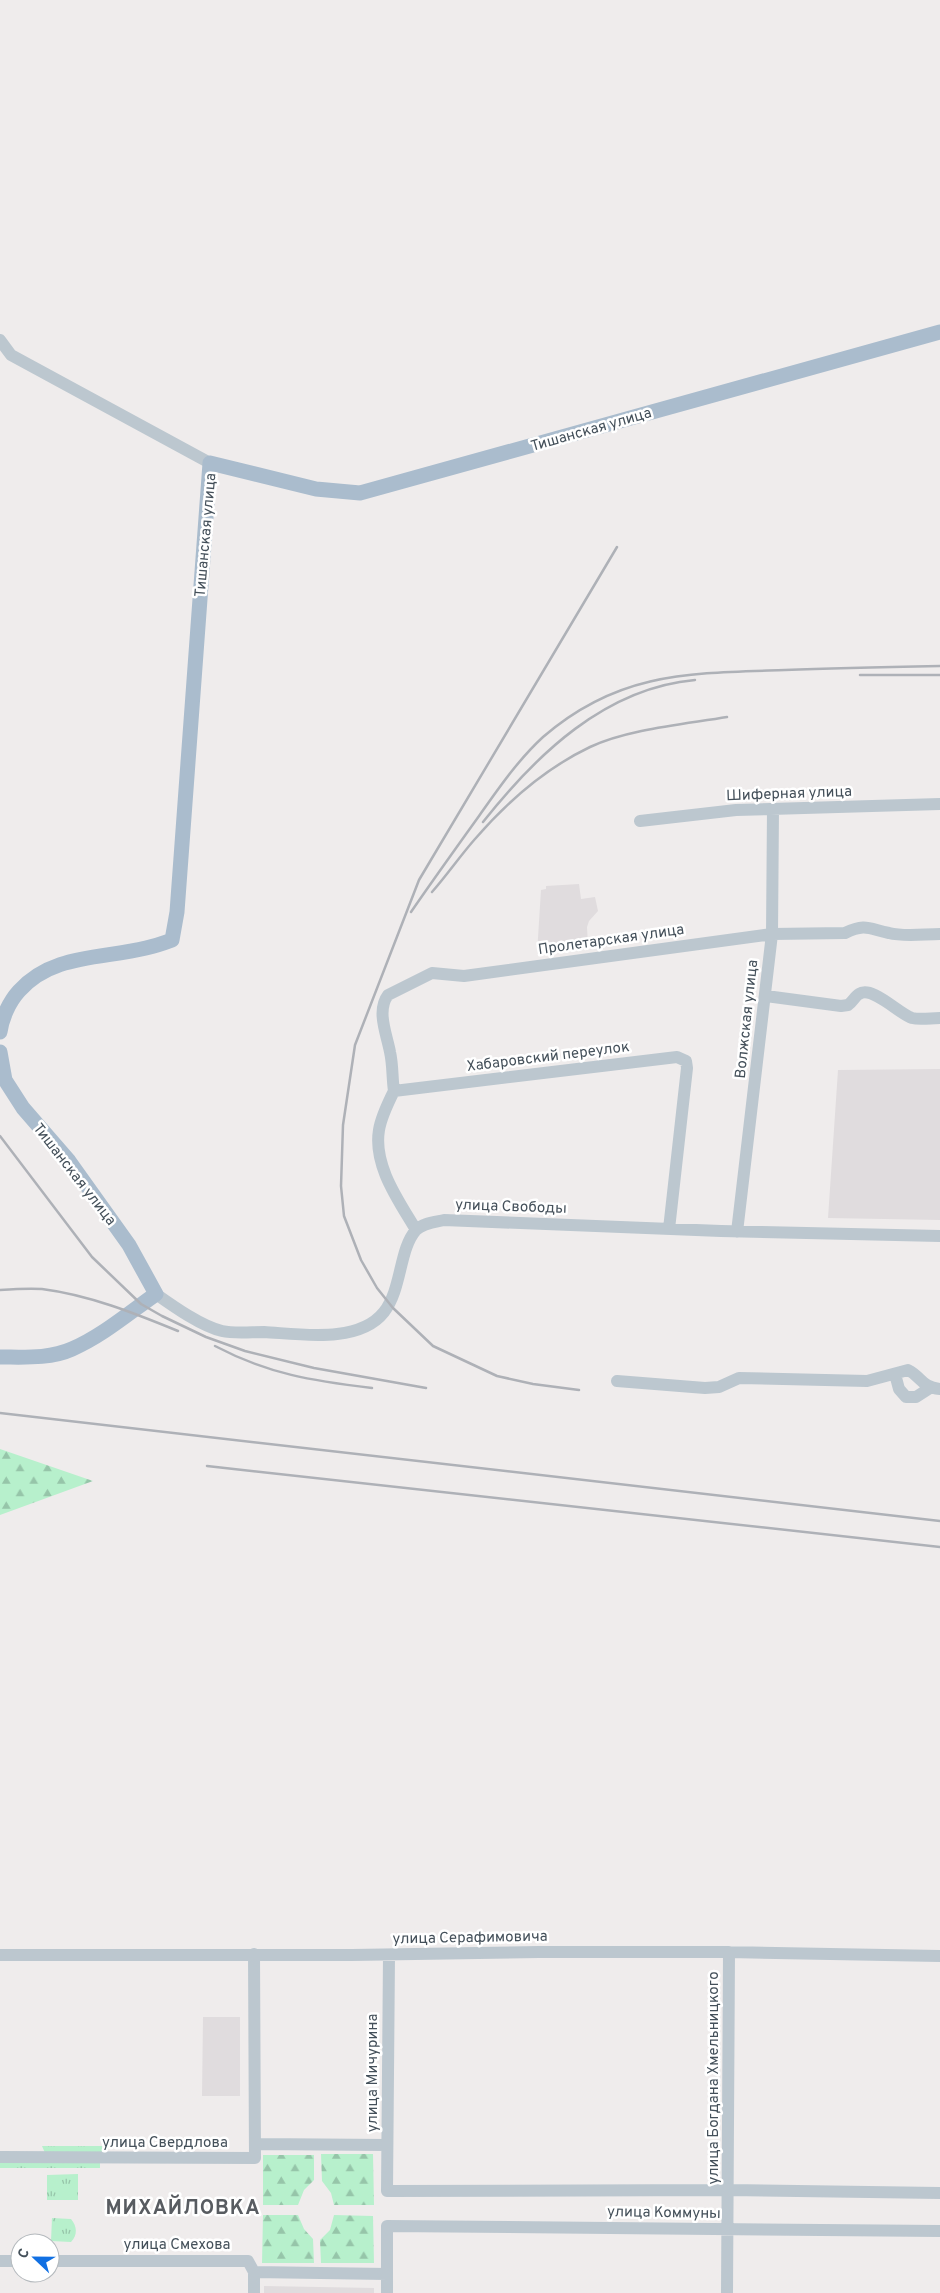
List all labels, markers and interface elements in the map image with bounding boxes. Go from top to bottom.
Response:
street label: Тишанская улица [529,404,654,457]
street label: Тишанская улица [192,472,221,598]
street label: Шиферная улица [726,783,852,806]
street label: Пролетарская улица [537,921,685,960]
street label: Волжская улица [732,959,763,1080]
street label: Хабаровский переулок [466,1038,631,1077]
street label: Тишанская улица [28,1120,120,1230]
street label: улица Свободы [455,1196,567,1219]
street label: улица Серафимовича [392,1928,548,1949]
street label: улица Богдана Хмельницкого [705,1971,724,2185]
street label: улица Мичурина [364,2014,383,2132]
street label: улица Свердлова [102,2134,228,2153]
district label: МИХАЙЛОВКА [105,2194,261,2222]
street label: улица Коммуны [607,2203,721,2224]
north arrow [10,2233,60,2283]
street label: улица Смехова [124,2236,230,2255]
text: С [15,2246,34,2261]

